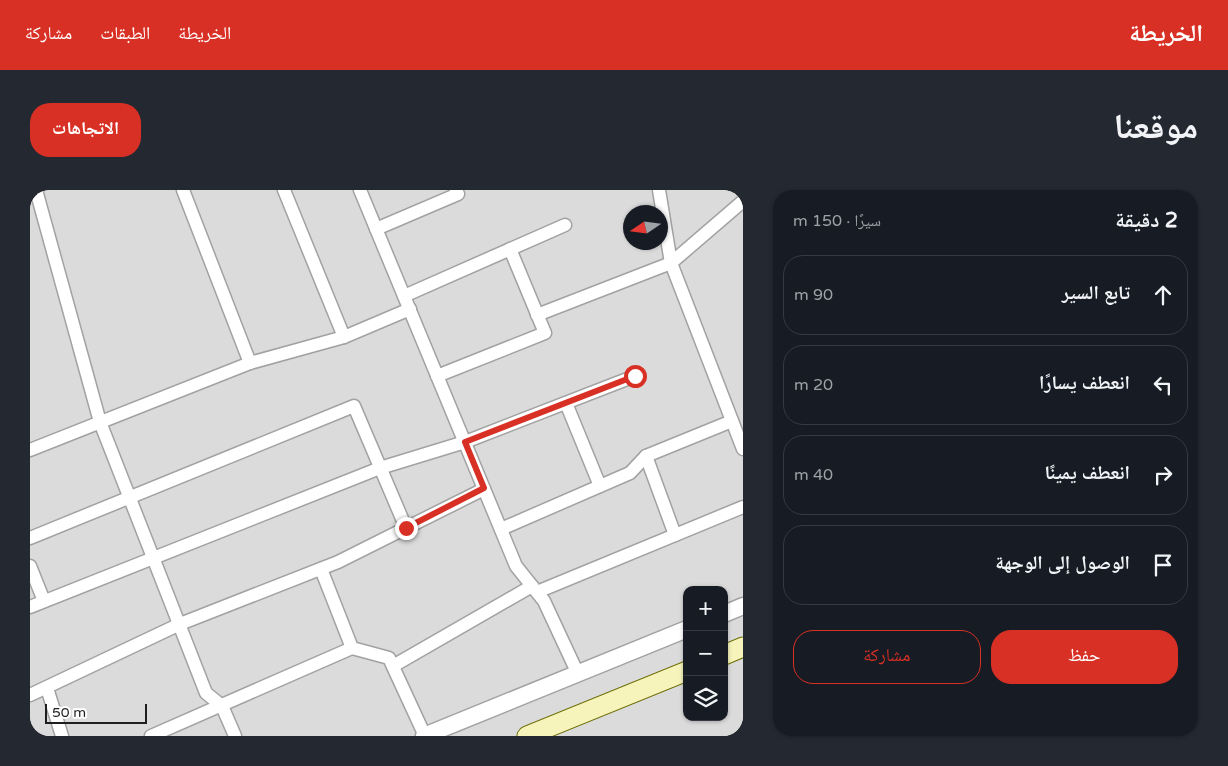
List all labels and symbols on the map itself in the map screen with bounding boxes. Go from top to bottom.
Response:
north arrow [623,205,668,250]
route start [624,365,647,388]
route end [395,517,418,540]
scale bar [45,701,148,724]

